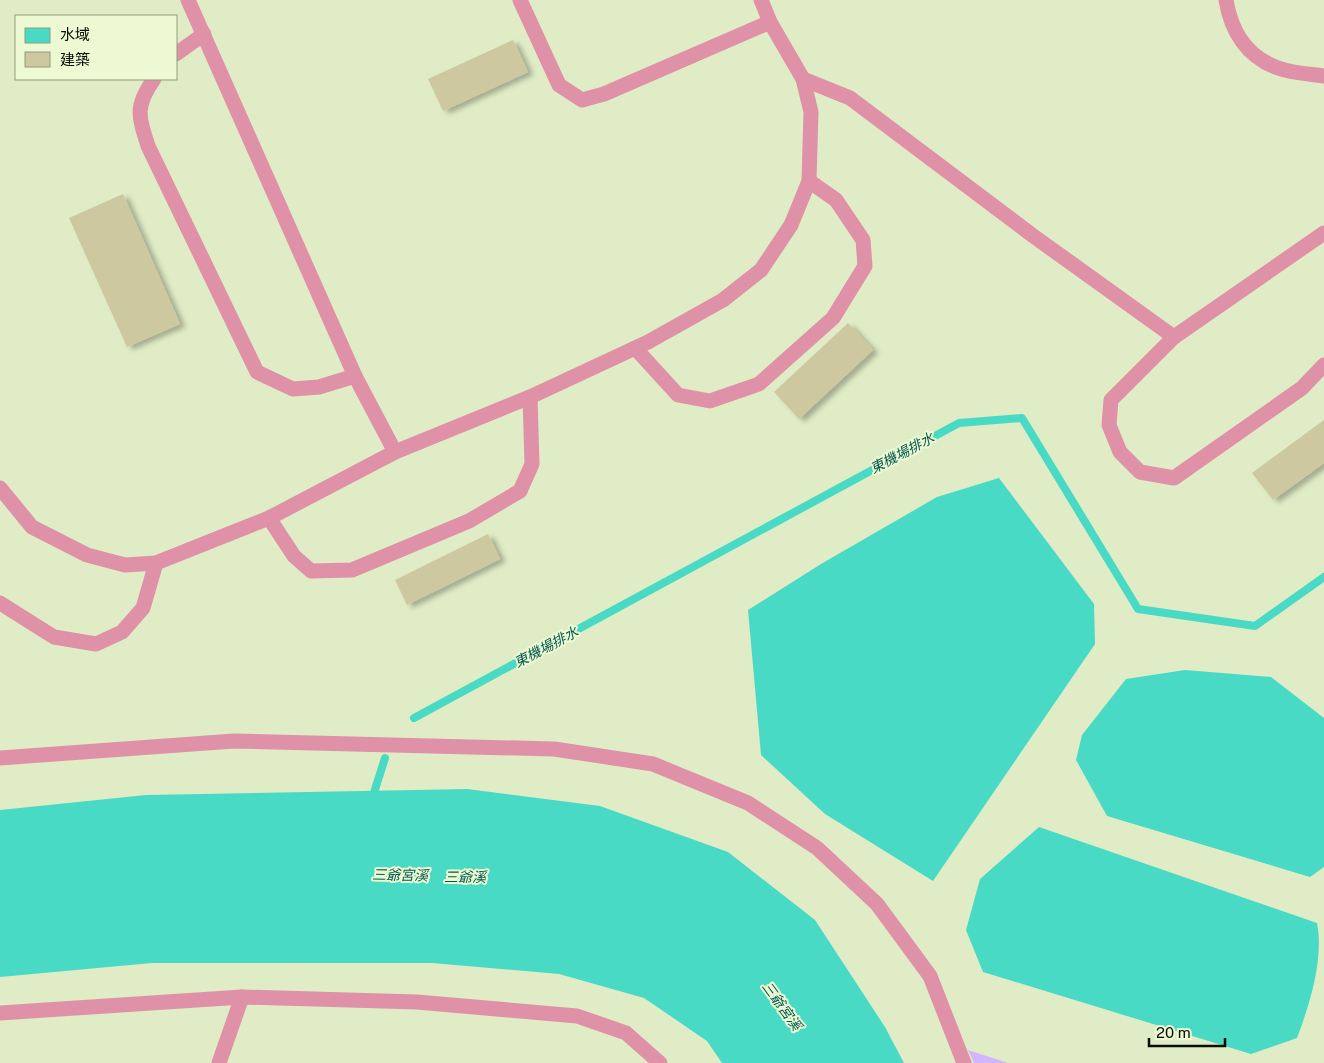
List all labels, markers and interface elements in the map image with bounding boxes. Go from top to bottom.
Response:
legend [15,15,178,80]
text: 水域 [60,26,90,43]
text: 建築 [60,51,90,68]
water label: 東機場排水 [867,429,938,476]
water label: 東機場排水 [511,623,582,670]
water label: 三爺宮溪 [372,867,430,884]
water label: 三爺溪 [444,869,488,885]
water label: 三爺宮溪 [759,979,806,1035]
scale bar [1149,1016,1225,1048]
text: 20 m [1156,1024,1191,1041]

